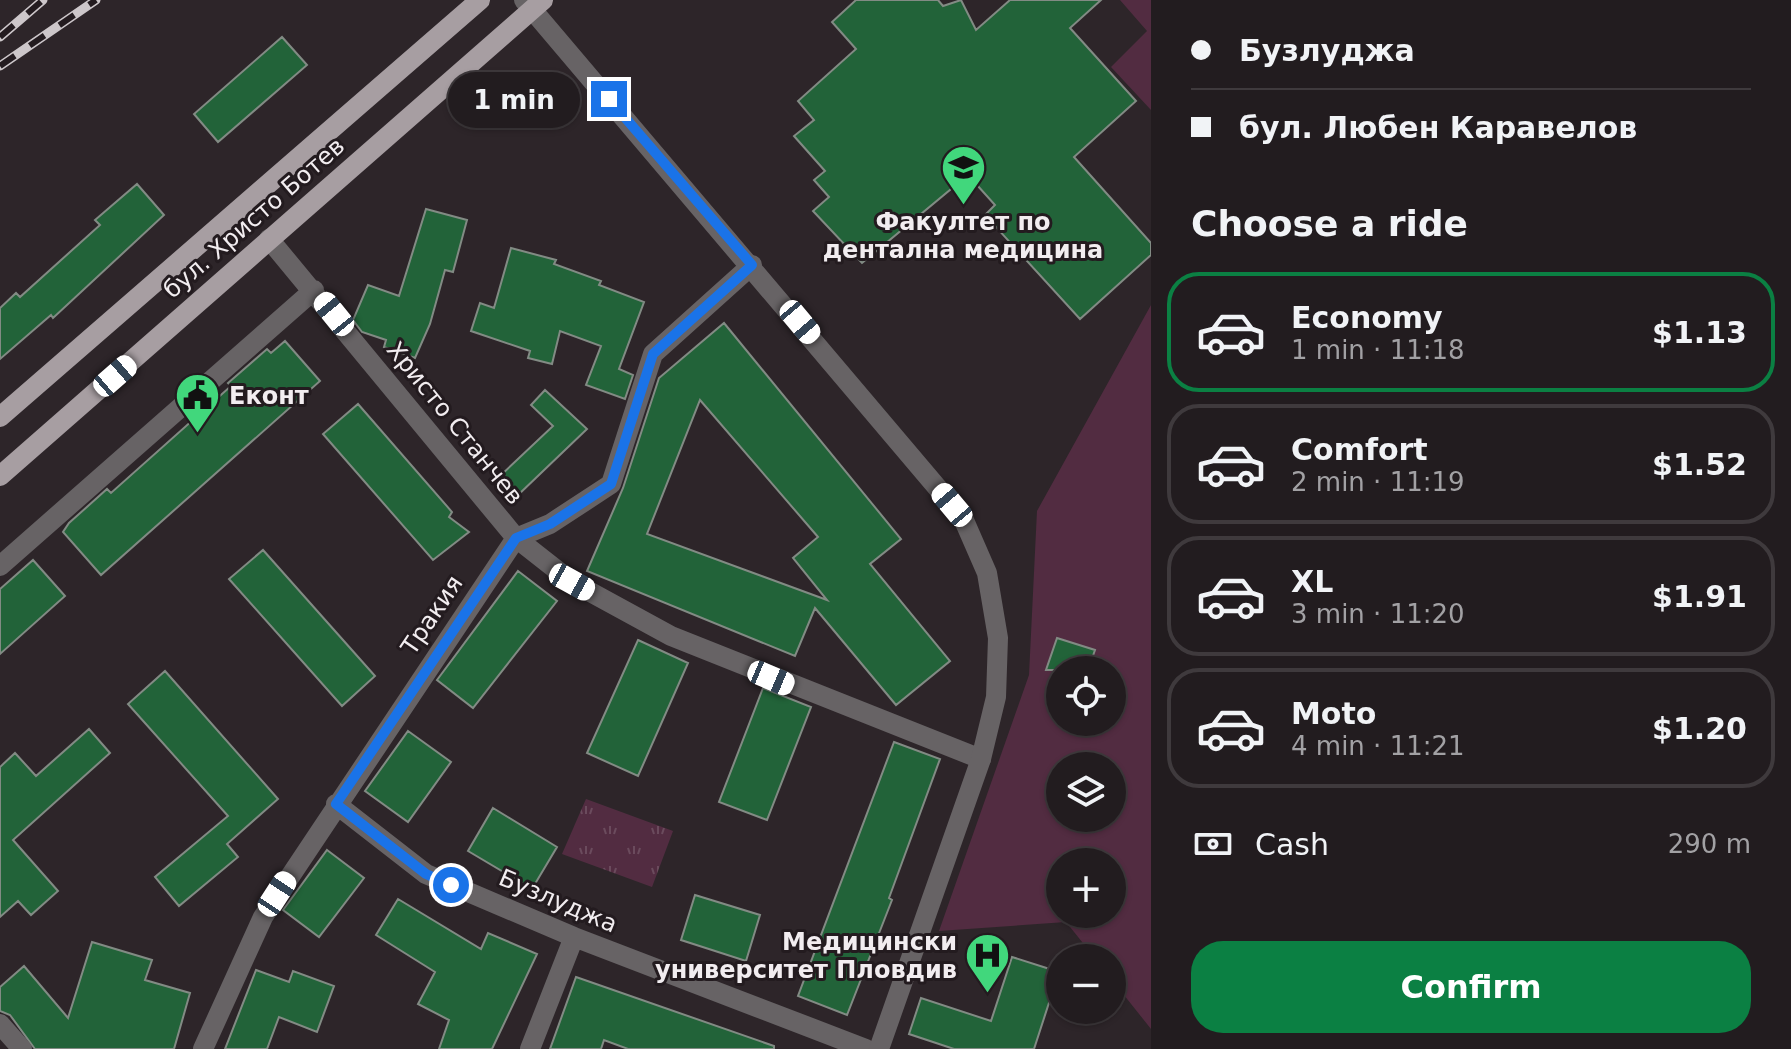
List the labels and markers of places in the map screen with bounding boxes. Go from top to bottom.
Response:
school or university icon: Факултет по дентална медицина [939,144,987,207]
place label: Факултет по дентална медицина [823,208,1103,264]
public building icon: Еконт [174,372,222,435]
place label: Еконт [229,382,309,410]
place label: Медицински университет Пловдив [655,928,957,984]
hospital icon: Медицински университет Пловдив [964,932,1012,995]

